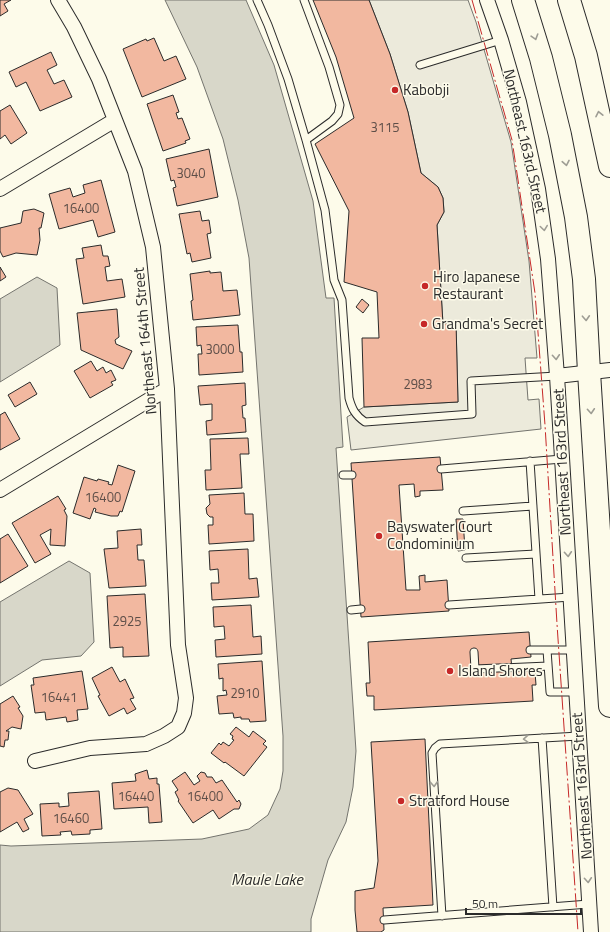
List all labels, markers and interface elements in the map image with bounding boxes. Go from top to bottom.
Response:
one-way arrow [530,34,539,41]
street label: Northeast 163rd Street [498,67,553,216]
place label: Kabobji [403,78,449,101]
marker: Kabobji [390,85,400,95]
one-way arrow [596,111,604,117]
house number: 3115 [370,117,400,137]
one-way arrow [561,160,569,167]
house number: 3040 [176,163,206,183]
house number: 16400 [63,198,99,218]
one-way arrow [539,225,548,231]
place label: Hiro Japanese Restaurant [433,265,520,305]
street label: Northeast 164th Street [127,266,162,416]
marker: Hiro Japanese Restaurant [420,281,430,291]
place label: Grandma's Secret [432,312,544,335]
one-way arrow [582,315,591,321]
marker: Grandma's Secret [419,319,429,329]
house number: 3000 [205,339,235,359]
one-way arrow [551,354,560,360]
house number: 2983 [403,374,433,394]
street label: Northeast 163rd Street [546,387,577,536]
one-way arrow [587,408,596,414]
house number: 16400 [85,487,121,507]
place label: Bayswater Court Condominium [387,515,493,555]
marker: Bayswater Court Condominium [374,531,384,541]
one-way arrow [564,551,572,557]
house number: 2925 [112,611,142,631]
place label: Island Shores [458,659,543,682]
marker: Island Shores [445,666,455,676]
house number: 2910 [230,683,260,703]
house number: 16441 [41,687,77,707]
street label: Northeast 163rd Street [565,711,598,860]
one-way arrow [523,734,529,743]
one-way arrow [429,781,438,787]
house number: 16440 [118,786,154,806]
house number: 16400 [187,786,223,806]
place label: Stratford House [409,789,510,812]
marker: Stratford House [396,796,406,806]
house number: 16460 [53,808,89,828]
water label: Maule Lake [231,867,304,891]
one-way arrow [584,877,592,883]
scale bar [466,890,581,916]
text: 50 m [472,894,498,913]

